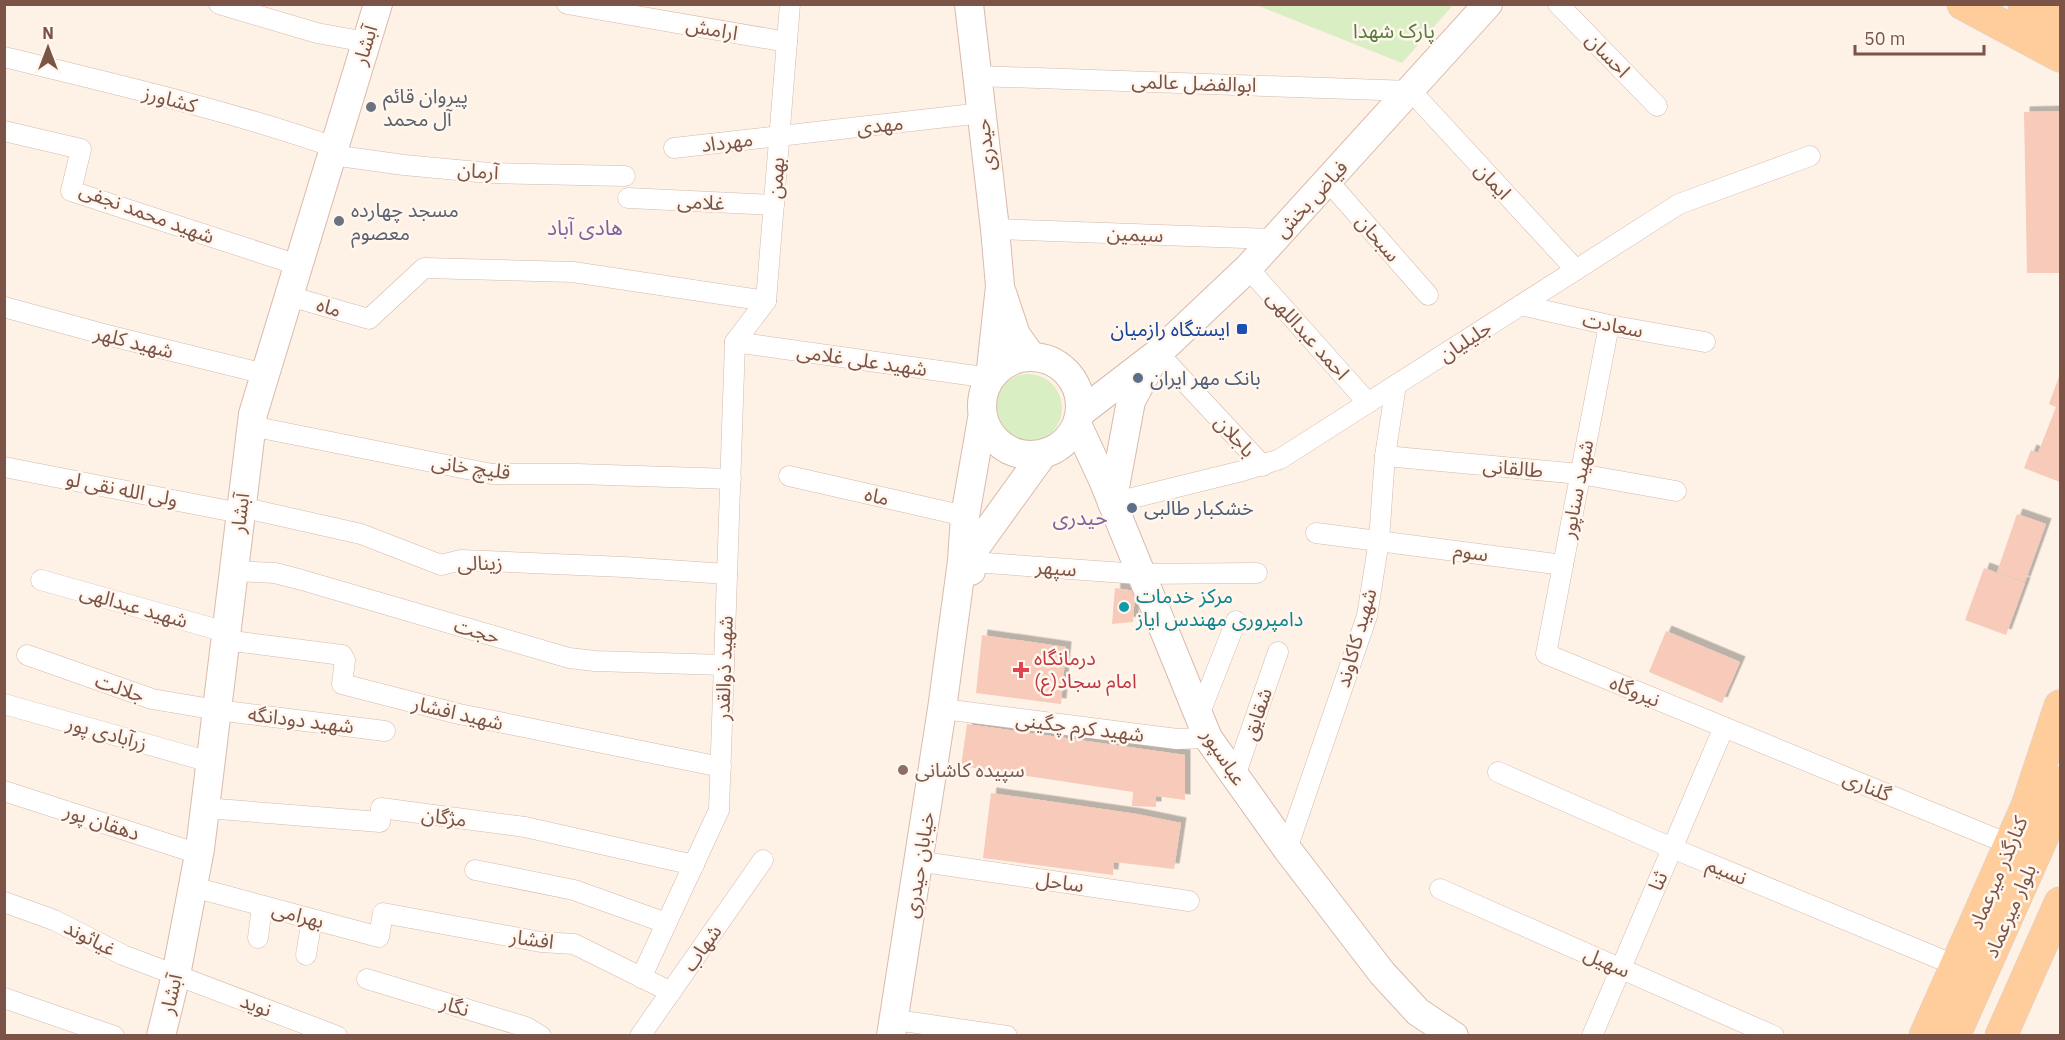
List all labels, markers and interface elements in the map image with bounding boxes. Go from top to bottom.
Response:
street label: ارامش [684,11,740,46]
park label: پارک شهدا [1353,17,1435,44]
north arrow [18,18,78,78]
scale bar [1855,18,1984,56]
street label: آبشار [345,21,384,69]
text: N [42,23,54,43]
street label: احسان [1580,26,1637,83]
text: 50 m [1864,27,1906,50]
street label: ابوالفضل عالمی [1131,67,1257,98]
street label: کشاورز [139,78,201,119]
place label: پیروان قائم آل محمد [383,82,468,132]
marker: پیروان قائم آل محمد [364,100,378,114]
street label: مهدی [855,109,904,140]
street label: حیدری [968,117,1001,173]
street label: مهرداد [700,125,754,158]
street label: فیاض بخش [1268,154,1353,243]
street label: آرمان [457,156,501,185]
street label: بهمن [761,156,790,200]
street label: ایمان [1469,156,1518,205]
street label: شهید محمد نجفی [76,176,218,249]
street label: غلامی [677,187,725,216]
place label: مسجد چهارده معصوم [351,196,459,248]
street label: سبحان [1350,208,1407,267]
district label: هادی آباد [547,213,623,241]
marker: مسجد چهارده معصوم [332,214,346,228]
street label: سیمین [1106,219,1164,248]
street label: احمد عبداللهی [1261,284,1356,385]
street label: ماه [314,290,345,323]
street label: سعادت [1580,305,1646,344]
street label: جلیلیان [1433,313,1497,368]
place label: ایستگاه رازمیان [1110,315,1230,342]
street label: شهید کلهر [91,318,177,364]
marker: ایستگاه رازمیان [1235,322,1249,336]
street label: شهید علی غلامی [795,337,929,382]
place label: بانک مهر ایران [1150,364,1261,391]
marker: بانک مهر ایران [1131,371,1145,385]
street label: باجلان [1209,409,1262,463]
street label: شهید سناپور [1554,437,1599,541]
street label: قلیچ خانی [430,448,512,487]
street label: طالقانی [1482,451,1544,484]
street label: ولی الله نقی لو [64,464,180,513]
street label: ماه [862,480,892,511]
street label: آبشار [224,490,255,536]
place label: خشکبار طالبی [1144,494,1254,521]
marker: خشکبار طالبی [1125,501,1139,515]
district label: حیدری [1052,503,1108,531]
street label: سوم [1452,536,1490,569]
street label: زینالی [457,549,503,576]
street label: سپهر [1034,553,1078,583]
street label: شهید عبدالهی [77,577,191,634]
place label: مرکز خدمات دامپروری مهندس ایاز [1135,582,1303,632]
street label: شهید کاکاوند [1329,585,1383,690]
marker: مرکز خدمات دامپروری مهندس ایاز [1117,600,1131,614]
street label: حجت [451,611,503,650]
street label: شهید ذوالقدر [708,615,739,722]
place label: درمانگاه امام سجاد(ع) [1034,644,1137,696]
marker: درمانگاه امام سجاد(ع) [1012,661,1030,679]
street label: جلالت [92,666,149,709]
street label: نیروگاه [1606,668,1664,713]
street label: شقایق [1235,684,1278,744]
street label: شهید افشار [409,689,506,736]
street label: شهید دودانگه [246,700,356,739]
street label: شهید کرم چگینی [1014,705,1146,750]
street label: زرآبادی پور [63,709,150,756]
street label: عباسپور [1195,722,1253,790]
place label: سپیده کاشانی [915,756,1025,783]
marker: سپیده کاشانی [896,763,910,777]
street label: گلناری [1839,764,1896,808]
street label: دهقان پور [60,796,143,847]
street label: مژگان [420,800,468,833]
street label: خیابان حیدری [897,810,940,920]
street label: کنارگذر میرعماد [1962,811,2034,934]
street label: نسیم [1702,850,1751,893]
street label: بلوار میرعماد [1977,860,2042,962]
street label: ساحل [1034,865,1086,898]
street label: ثنا [1641,867,1674,895]
street label: بهرامی [269,895,327,934]
street label: غیاثوند [60,913,121,962]
street label: شهاب [676,919,727,977]
street label: افشار [507,922,556,955]
street label: سهیل [1580,939,1635,984]
street label: آبشار [153,970,188,1018]
street label: نوید [237,986,276,1023]
street label: نگار [437,988,473,1023]

